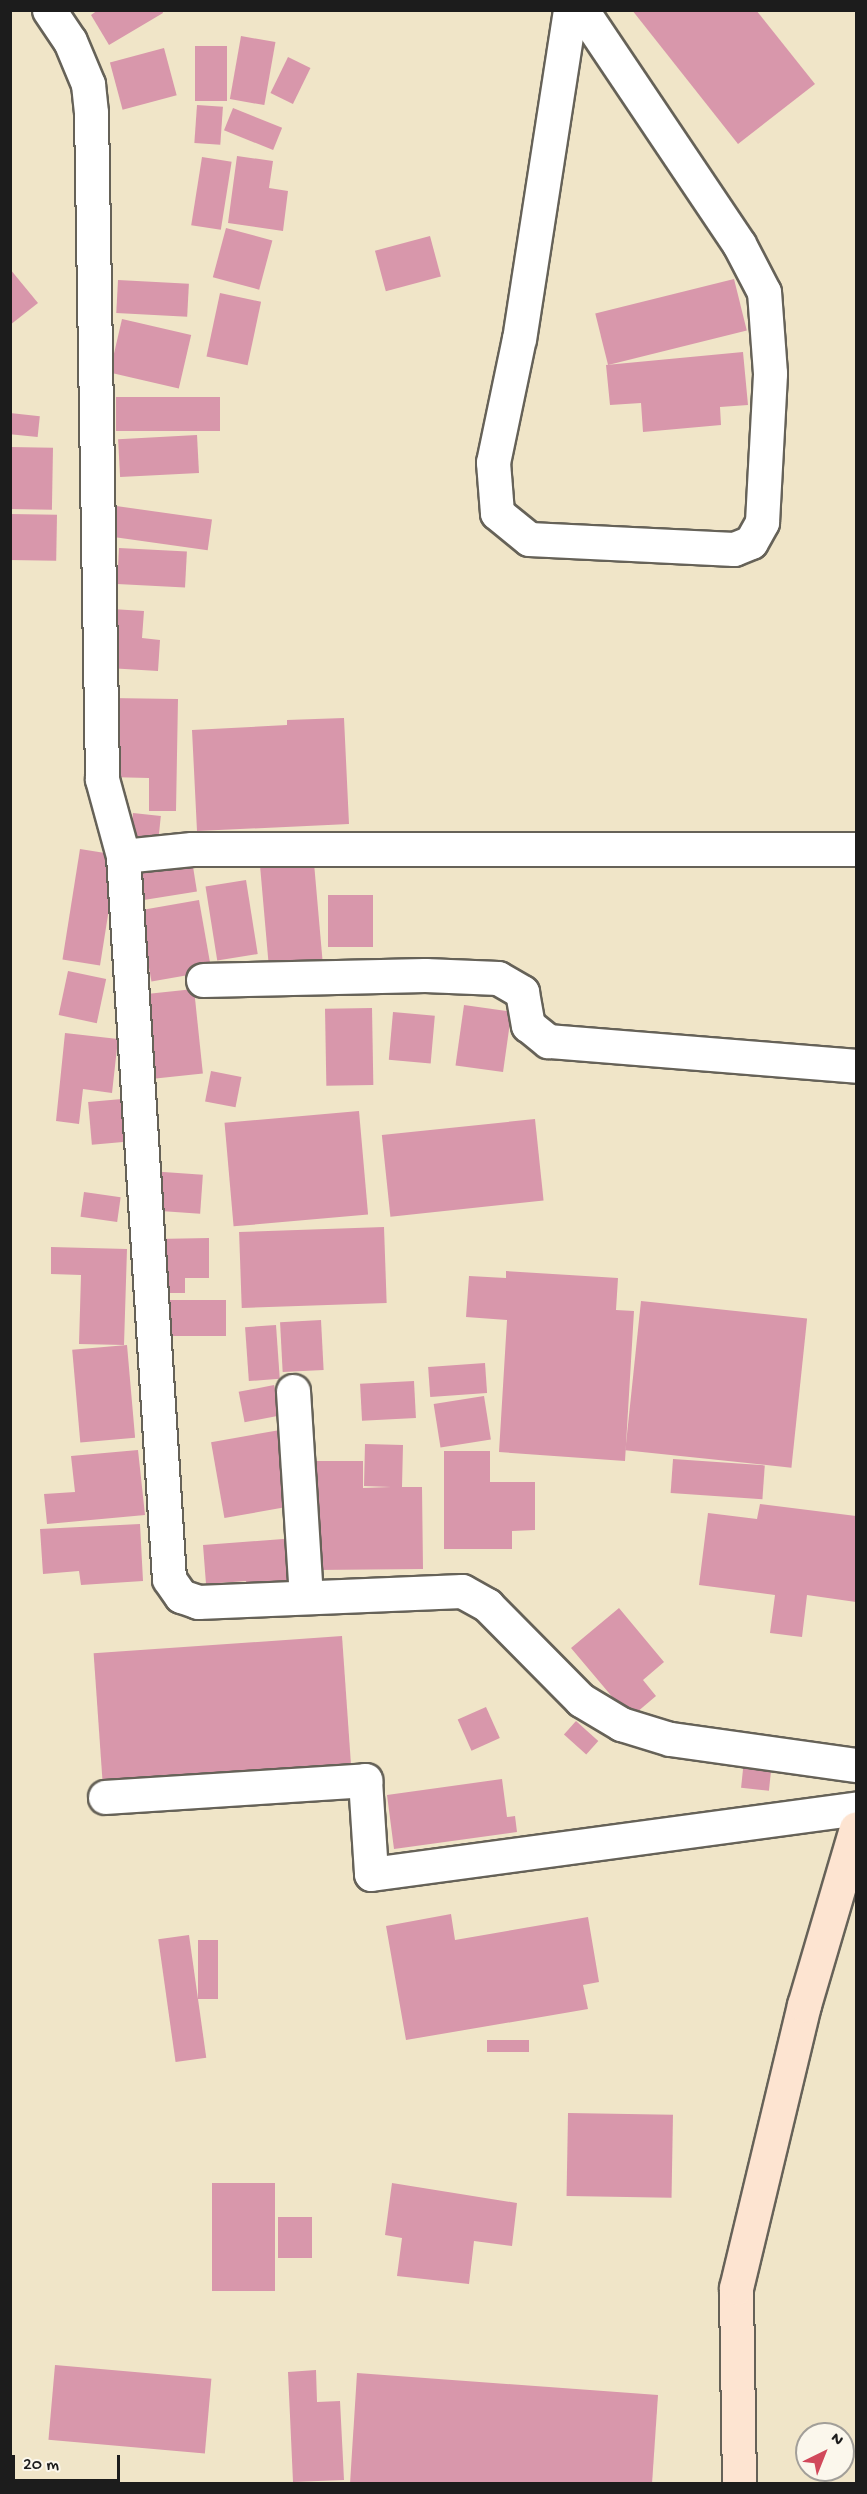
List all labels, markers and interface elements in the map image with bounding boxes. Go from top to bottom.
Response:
north arrow [795,2422,855,2482]
text: N [826,2429,847,2450]
scale bar [15,2443,123,2481]
text: 20 m [23,2455,59,2476]

